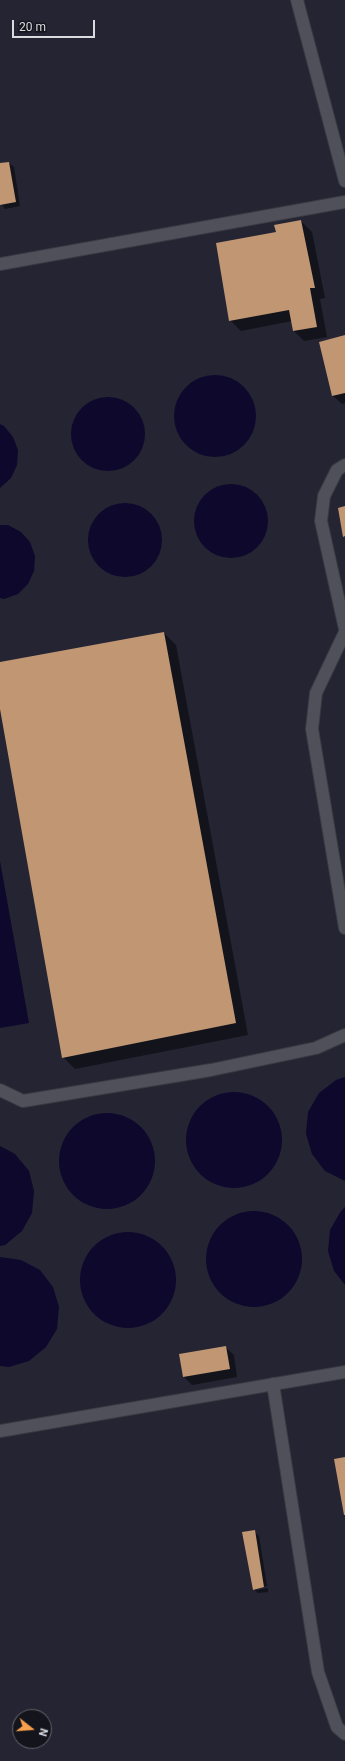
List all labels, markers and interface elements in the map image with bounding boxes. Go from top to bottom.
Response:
scale bar [14,12,97,38]
text: 20 m [19,20,46,34]
north arrow [12,1709,52,1749]
text: N [36,1727,50,1738]

